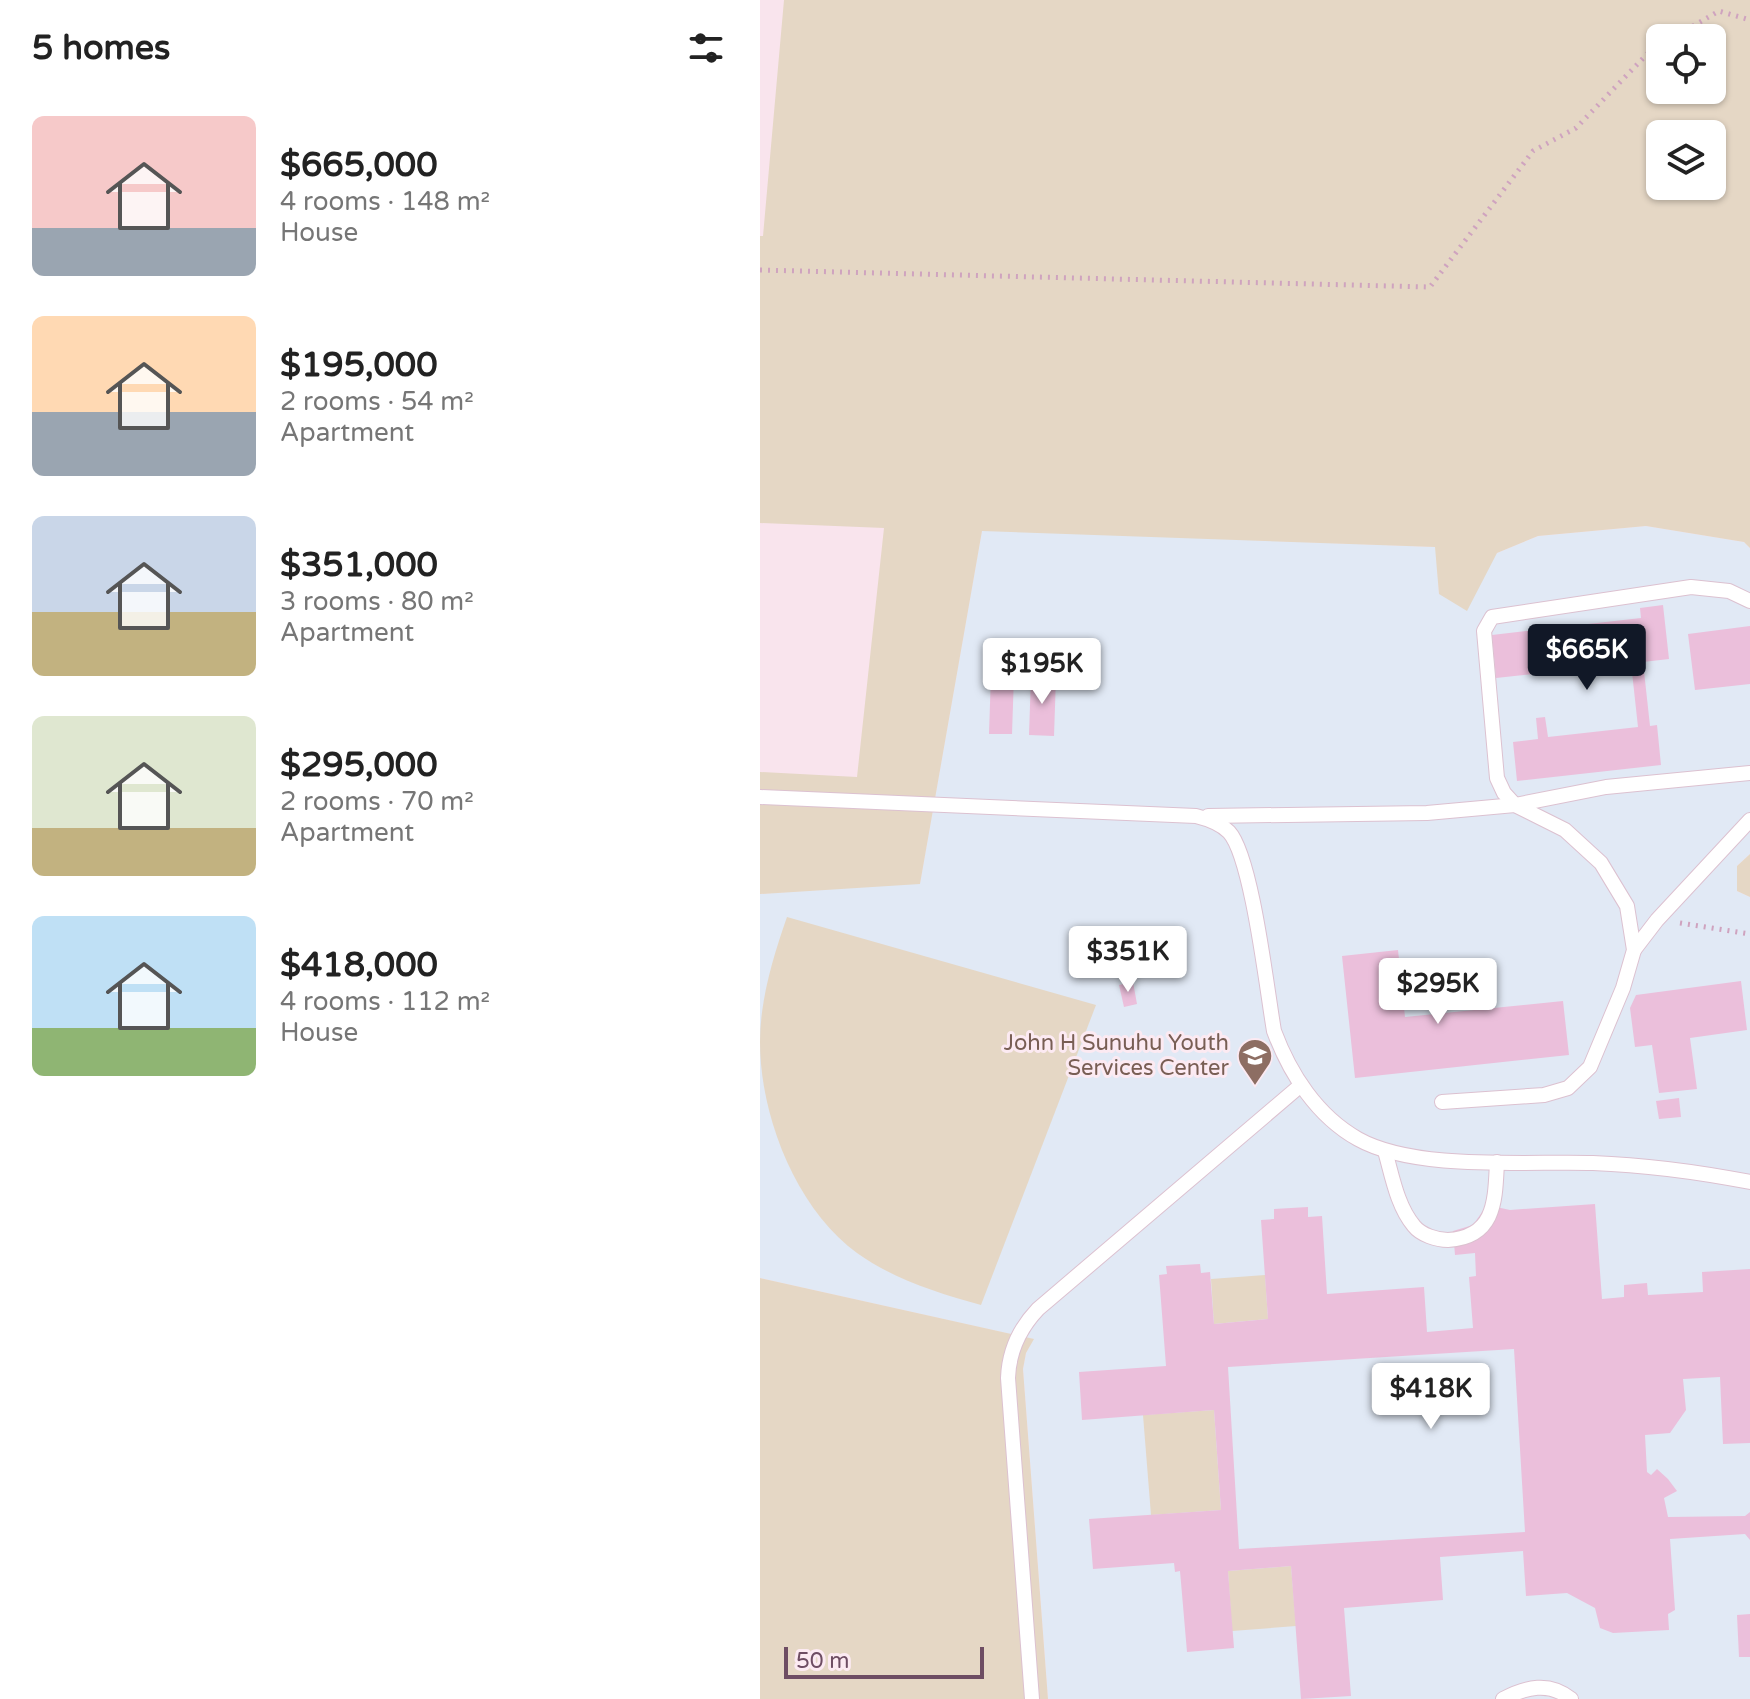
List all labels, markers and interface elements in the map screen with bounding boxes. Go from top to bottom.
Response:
map controls [1646,24,1726,200]
button: locate [1646,24,1726,104]
icon: filters [684,26,728,70]
text: 5 homes [32,28,170,69]
button: layers [1646,120,1726,200]
text: $665,000 [280,145,438,186]
icon: home [96,148,192,244]
text: 4 rooms · 148 m² [280,186,490,217]
text: House [280,217,358,248]
text: $195,000 [280,345,438,386]
icon: home [96,348,192,444]
text: 2 rooms · 54 m² [280,386,474,417]
text: Apartment [280,417,414,448]
text: $351,000 [280,545,438,586]
icon: home [96,548,192,644]
text: 3 rooms · 80 m² [280,586,474,617]
text: Apartment [280,617,414,648]
pin: $665K [1531,624,1643,692]
text: $665K [1546,634,1628,665]
pin: $195K [986,638,1098,706]
text: $195K [1001,648,1083,679]
text: $295,000 [280,745,438,786]
icon: home [96,748,192,844]
text: 2 rooms · 70 m² [280,786,474,817]
text: Apartment [280,817,414,848]
pin: $351K [1072,926,1184,994]
text: $351K [1087,936,1169,967]
text: $418,000 [280,945,438,986]
icon: home [96,948,192,1044]
pin: $295K [1382,958,1494,1026]
text: $295K [1397,968,1479,999]
text: 4 rooms · 112 m² [280,986,490,1017]
text: House [280,1017,358,1048]
place label: John H Sunuhu Youth Services Center [1004,1030,1230,1081]
school or university icon: John H Sunuhu Youth Services Center [1236,1037,1274,1087]
pin: $418K [1375,1363,1487,1431]
text: $418K [1390,1373,1472,1404]
scale bar [784,1643,984,1679]
text: 50 m [796,1648,850,1674]

